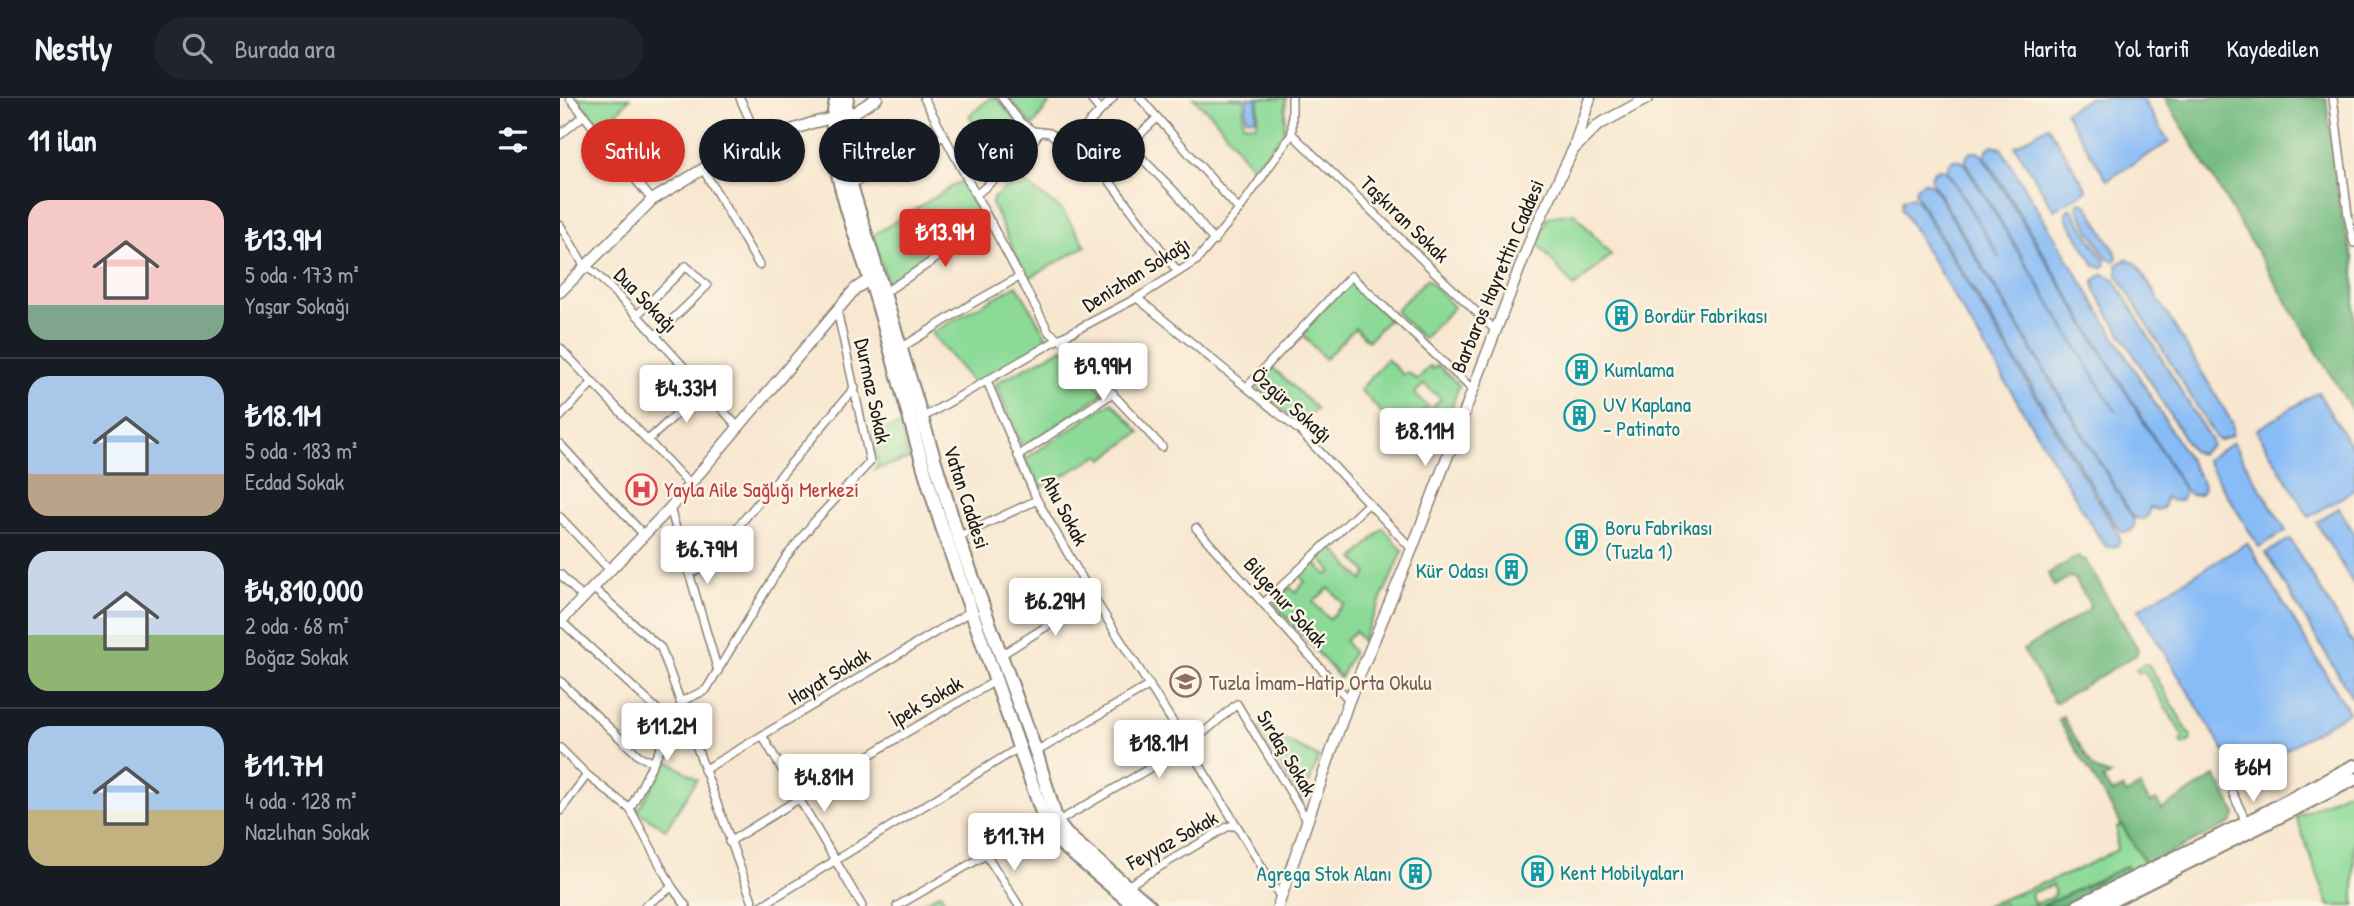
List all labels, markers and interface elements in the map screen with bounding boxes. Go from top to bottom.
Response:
search box [154,17,644,80]
text: Nestly [35,26,112,70]
icon: search [178,29,216,67]
text: Burada ara [234,31,335,66]
text: Harita [2023,32,2076,64]
text: Yol tarifi [2114,32,2188,64]
text: Kaydedilen [2226,32,2319,64]
chip: Satılık [581,119,685,182]
chip: Kiralık [699,119,805,182]
chip: Filtreler [819,119,940,182]
chip: Yeni [954,119,1038,182]
chip: Daire [1052,119,1145,182]
text: 11 ilan [28,120,97,160]
icon: filters [494,121,532,159]
street label: Taşkıran Sokak [1354,169,1456,269]
street label: Barbaros Hayrettin Caddesi [1443,175,1551,377]
pin: ₺13.9M [888,209,1002,269]
text: ₺13.9M [916,216,974,247]
text: ₺13.9M [245,219,322,259]
icon: home [84,228,168,312]
street label: Denizhan Sokağı [1077,229,1195,319]
text: 5 oda · 173 m² [245,259,359,290]
street label: Dua Sokağı [608,261,684,339]
text: Yaşar Sokağı [245,290,350,321]
building icon: Bordür Fabrikası [1604,298,1638,332]
place label: Bordür Fabrikası [1644,301,1768,330]
street label: Durmaz Sokak [848,336,898,446]
pin: ₺9.99M [1046,344,1160,403]
text: ₺9.99M [1074,350,1132,381]
building icon: Kumlama [1564,352,1598,386]
place label: Kumlama [1604,355,1674,384]
street label: Özgür Sokağı [1245,361,1339,449]
pin: ₺4.33M [629,366,743,425]
text: ₺4.33M [656,372,717,403]
place label: UV Kaplana - Patinato [1603,390,1691,443]
text: ₺18.1M [245,395,321,435]
building icon: UV Kaplana - Patinato [1563,399,1597,433]
icon: home [84,404,168,488]
pin: ₺8.11M [1368,408,1482,468]
text: ₺8.11M [1396,415,1454,446]
text: 5 oda · 183 m² [245,435,357,466]
street label: Vatan Caddesi [937,442,997,552]
text: Ecdad Sokak [245,466,344,497]
street label: Ahu Sokak [1034,470,1096,551]
hospital icon: Yayla Aile Sağlığı Merkezi [624,472,658,506]
place label: Yayla Aile Sağlığı Merkezi [664,475,859,504]
place label: Boru Fabrikası (Tuzla 1) [1605,513,1713,566]
building icon: Boru Fabrikası (Tuzla 1) [1565,522,1599,556]
pin: ₺6.79M [650,526,764,586]
text: ₺6.79M [677,533,737,564]
street label: Bilgenur Sokak [1237,550,1335,654]
building icon: Kür Odası [1495,553,1529,587]
place label: Kür Odası [1416,556,1489,585]
text: ₺4,810,000 [245,570,363,610]
pin: ₺6.29M [998,578,1112,638]
icon: home [84,579,168,663]
text: ₺6.29M [1025,585,1085,616]
text: 2 oda · 68 m² [245,610,349,641]
street label: Hayat Sokak [783,640,876,712]
text: Boğaz Sokak [245,641,348,672]
school or university icon: Tuzla İmam-Hatip Orta Okulu [1169,665,1203,699]
street label: İpek Sokak [884,668,968,733]
place label: Tuzla İmam-Hatip Orta Okulu [1209,668,1432,697]
pin: ₺11.2M [610,704,724,763]
street label: Sırdaş Sokak [1250,705,1324,802]
text: ₺11.2M [637,710,697,741]
pin: ₺18.1M [1102,720,1216,780]
text: ₺18.1M [1130,727,1188,758]
pin: ₺6M [2219,744,2287,804]
text: ₺11.7M [245,745,323,785]
text: ₺6M [2235,751,2271,782]
icon: home [84,754,168,838]
pin: ₺4.81M [767,754,881,814]
text: ₺4.81M [795,761,853,792]
text: 4 oda · 128 m² [245,785,357,816]
street label: Feyyaz Sokak [1120,803,1223,877]
pin: ₺11.7M [957,814,1071,873]
text: Nazlıhan Sokak [245,816,370,847]
text: ₺11.7M [984,820,1044,851]
building icon: Kent Mobilyaları [1520,855,1554,889]
building icon: Agrega Stok Alanı [1398,856,1432,890]
place label: Kent Mobilyaları [1560,858,1685,887]
place label: Agrega Stok Alanı [1256,859,1392,888]

